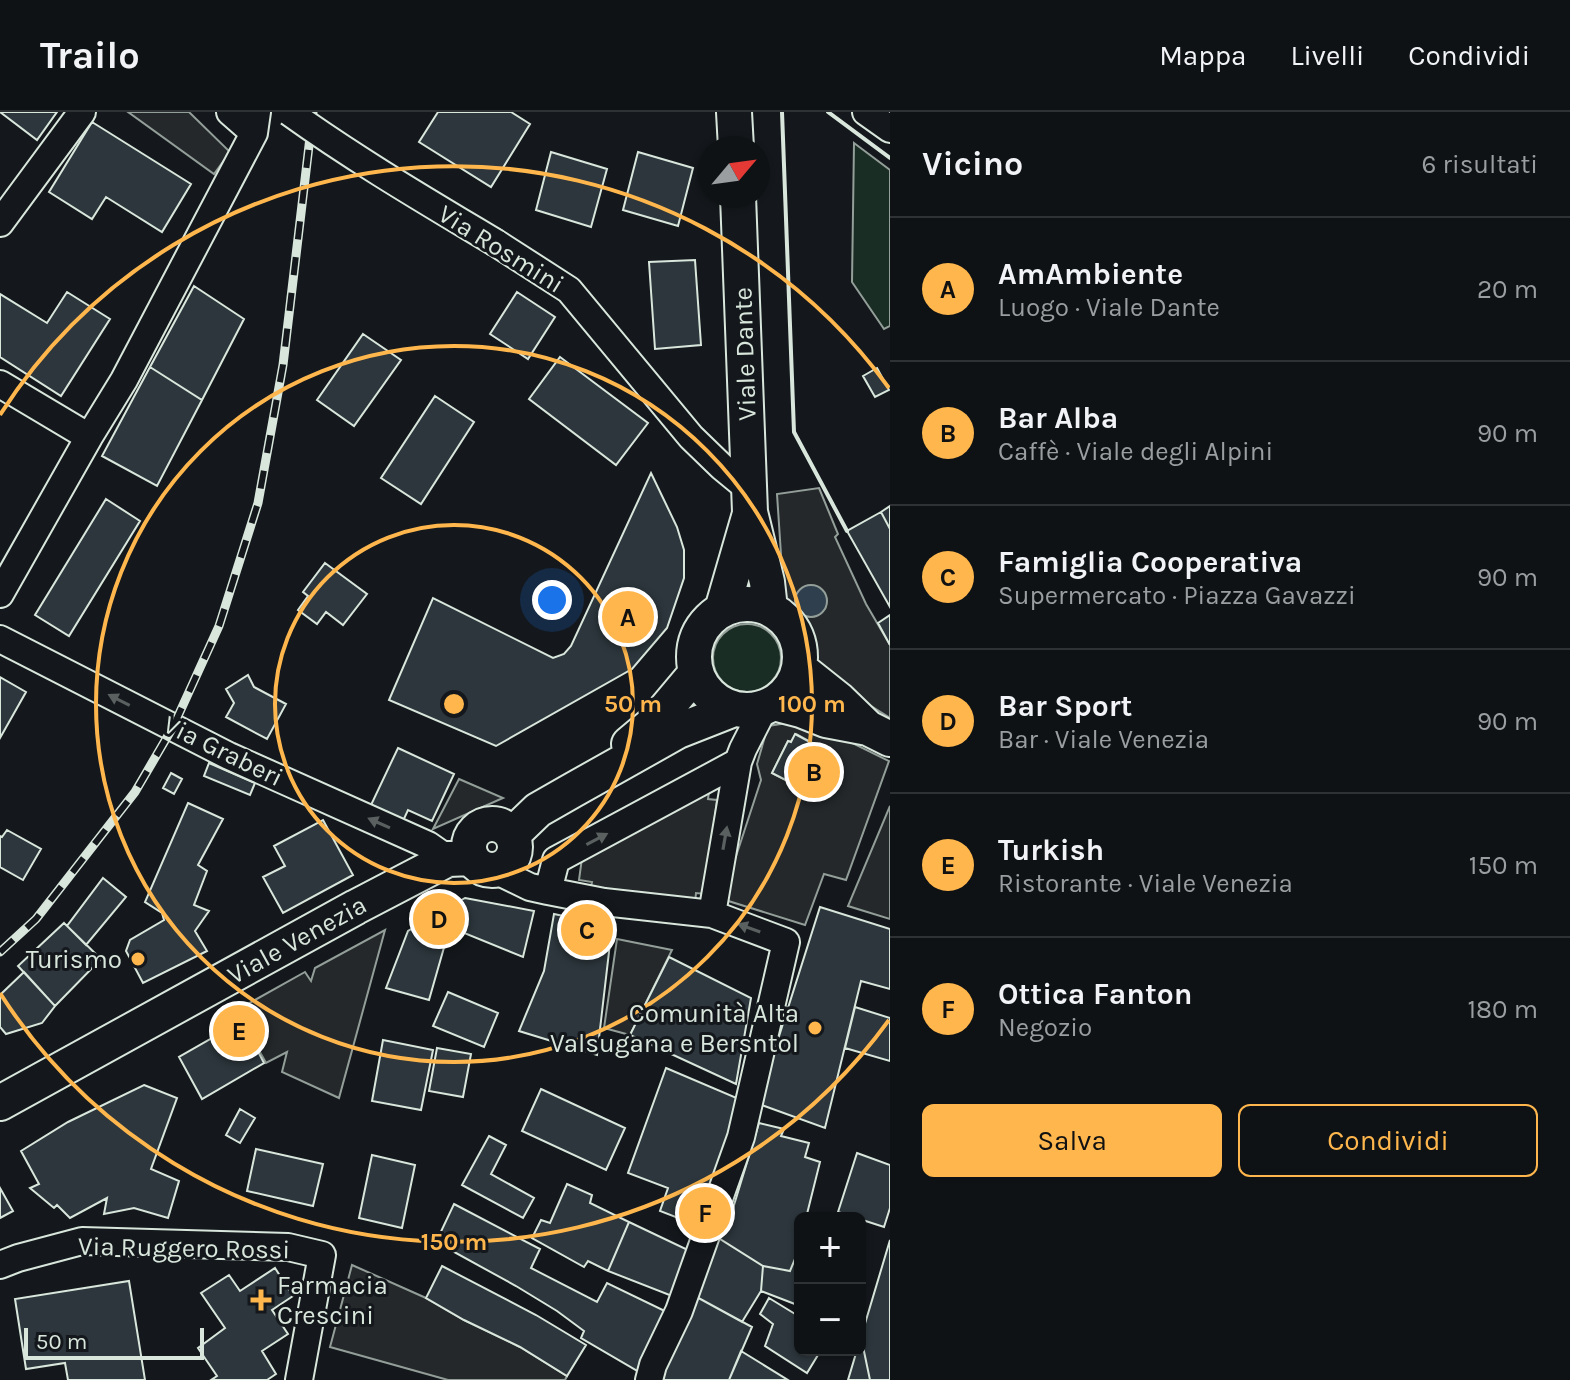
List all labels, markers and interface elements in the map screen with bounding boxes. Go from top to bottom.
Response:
text: Trailo [40,33,140,78]
text: Mappa [1159,39,1246,72]
text: Livelli [1290,39,1364,72]
text: Condividi [1408,39,1530,72]
north arrow [698,136,770,208]
text: Vicino [922,144,1023,184]
text: 6 risultati [1421,149,1538,180]
street label: Via Rosmini [433,198,569,300]
text: AmAmbiente [998,256,1183,292]
text: A [940,274,956,305]
text: 20 m [1477,274,1538,305]
street label: Viale Dante [727,287,763,421]
text: Luogo · Viale Dante [998,292,1220,323]
text: Bar Alba [998,400,1118,436]
text: B [940,418,956,449]
text: 90 m [1477,418,1538,449]
text: Caffè · Viale degli Alpini [998,436,1273,467]
text: Famiglia Cooperativa [998,544,1302,580]
text: C [940,562,956,593]
text: 90 m [1477,562,1538,593]
your location [532,580,572,620]
text: Supermercato · Piazza Gavazzi [998,580,1356,611]
pin: A [602,587,654,647]
text: Bar Sport [998,688,1132,724]
centre of rings [440,690,468,718]
text: 50 m [604,690,662,718]
text: 100 m [778,690,846,718]
one-way arrow [108,693,131,706]
text: D [939,706,957,737]
text: 90 m [1477,706,1538,737]
street label: Via Graberi [158,709,288,793]
text: Bar · Viale Venezia [998,724,1209,755]
pin: B [788,742,840,802]
one-way arrow [367,817,391,830]
one-way arrow [720,825,732,850]
one-way arrow [585,832,608,845]
text: Turkish [998,832,1104,868]
text: E [940,850,956,881]
text: 150 m [1469,850,1538,881]
text: Ristorante · Viale Venezia [998,868,1293,899]
street label: Viale Venezia [222,889,372,991]
pin: D [413,889,465,949]
pin: C [561,900,613,960]
one-way arrow [737,922,761,934]
place label: Turismo [26,944,122,975]
marker: Turismo [129,950,147,968]
text: Ottica Fanton [998,976,1192,1012]
text: F [941,994,955,1025]
text: 180 m [1468,994,1538,1025]
place label: Comunità Alta Valsugana e Bersntol [550,998,799,1059]
pin: E [213,1001,265,1061]
text: Negozio [998,1012,1092,1043]
marker: Comunità Alta Valsugana e Bersntol [806,1019,824,1037]
button: Salva [922,1104,1222,1177]
button: Condividi [1238,1104,1538,1177]
pin: F [679,1183,731,1243]
map controls [794,1212,866,1356]
button: + [794,1212,866,1284]
text: 150 m [421,1228,487,1256]
street label: Via Ruggero Rossi [78,1231,290,1265]
place label: Farmacia Crescini [277,1270,388,1331]
button: − [794,1284,866,1356]
marker: Farmacia Crescini [252,1291,270,1309]
scale bar [24,1324,204,1360]
text: 50 m [36,1329,87,1355]

